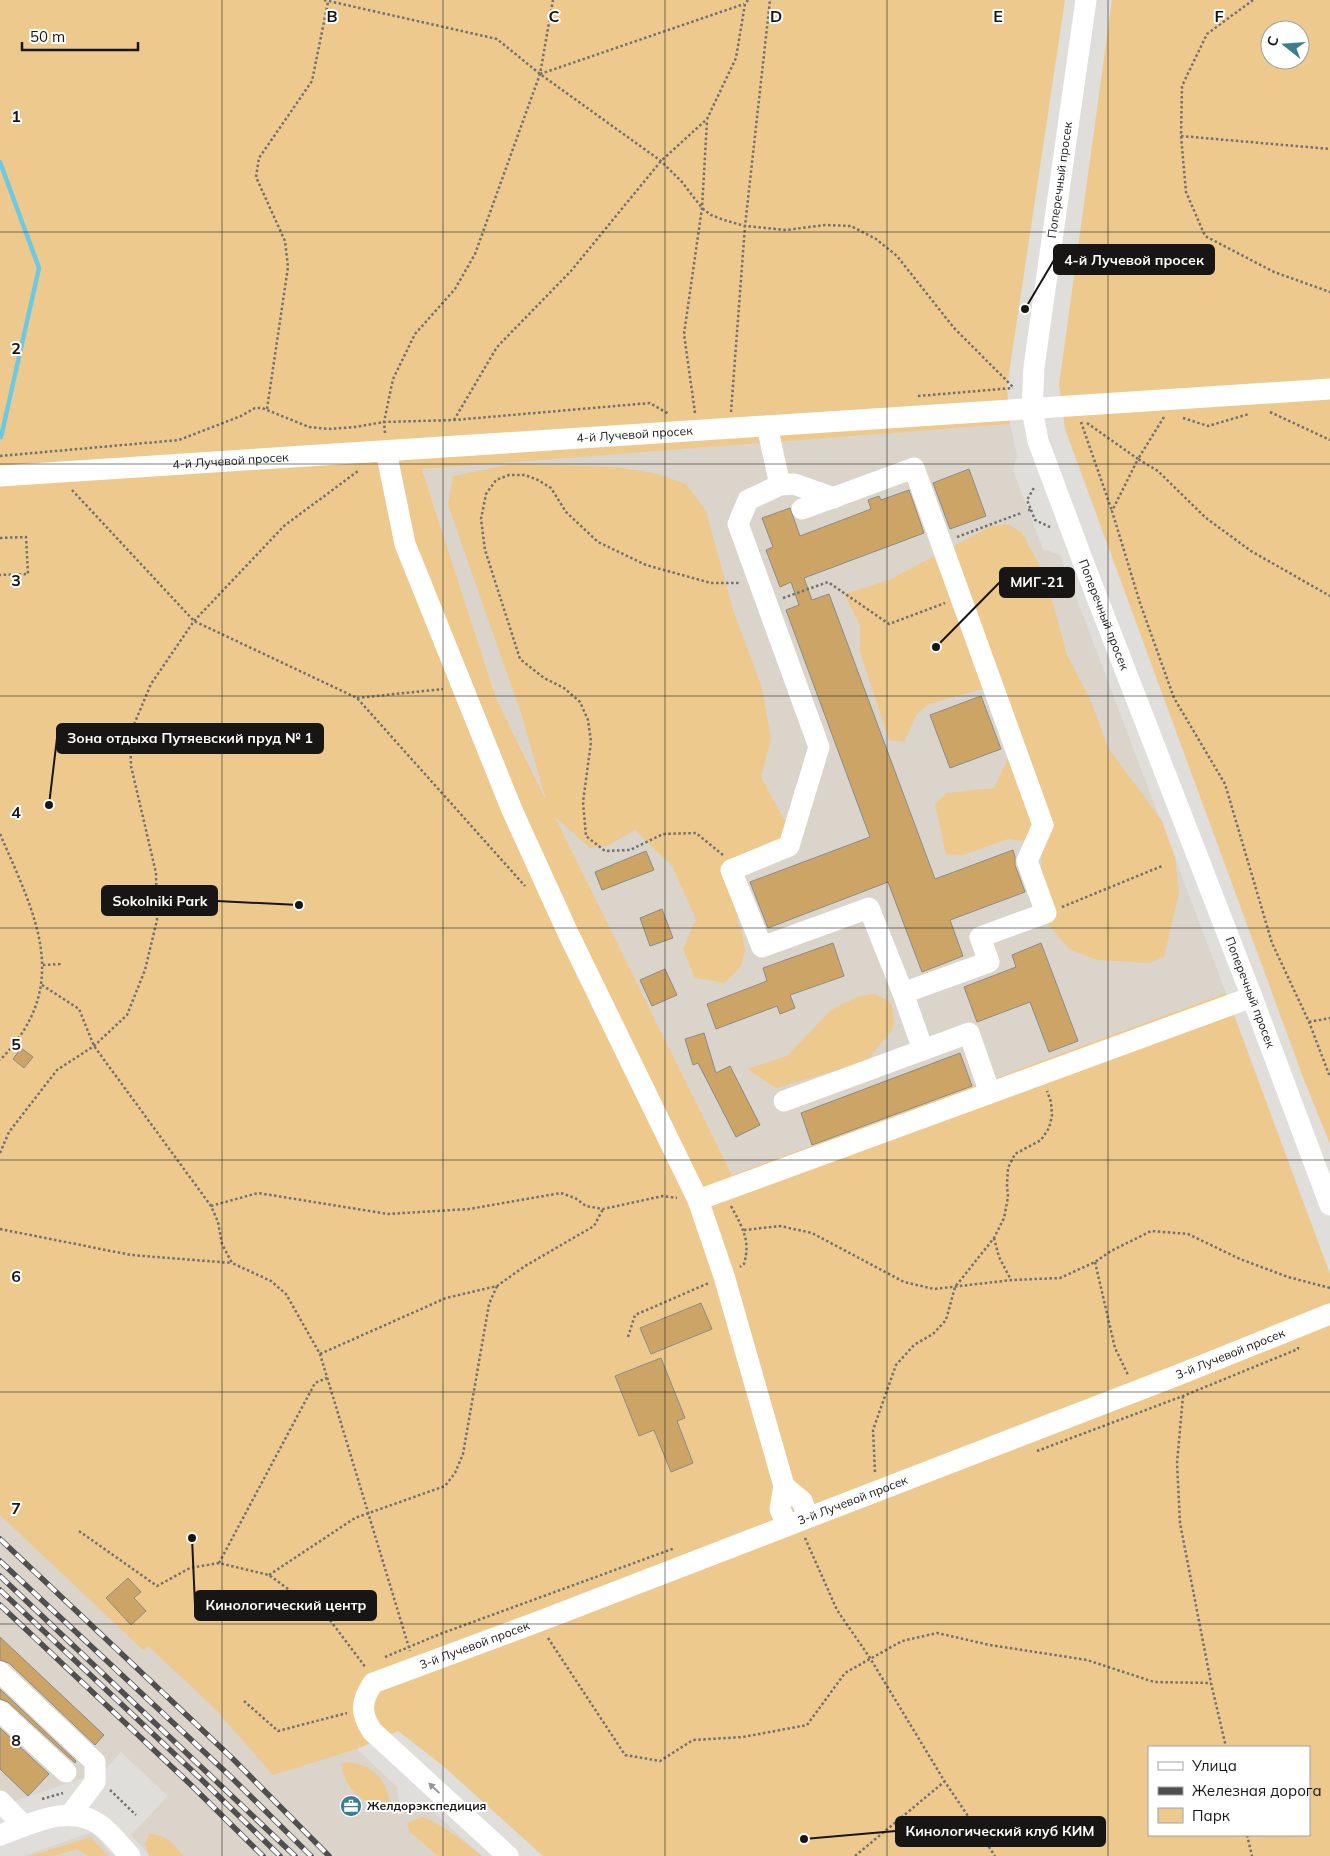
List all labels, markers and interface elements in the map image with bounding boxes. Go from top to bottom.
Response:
text: B [326,6,338,26]
text: C [549,6,560,26]
text: D [770,6,782,26]
text: E [993,6,1003,26]
text: F [1214,6,1224,26]
scale bar [22,20,139,52]
north arrow [1260,20,1310,70]
text: 50 m [30,27,65,46]
text: С [1263,34,1283,48]
text: 1 [11,106,21,126]
street label: Поперечный просек [1044,120,1075,239]
callout: 4-й Лучевой просек [1054,245,1214,274]
text: 4-й Лучевой просек [1064,251,1205,269]
text: 2 [11,338,21,358]
street label: 4-й Лучевой просек [576,423,694,445]
street label: 4-й Лучевой просек [172,449,290,472]
street label: Поперечный просек [1076,557,1133,673]
callout: МИГ-21 [1000,568,1074,597]
text: 3 [11,570,21,590]
text: МИГ-21 [1010,573,1064,591]
callout: Зона отдыха Путяевский пруд № 1 [57,724,323,753]
text: Зона отдыха Путяевский пруд № 1 [67,729,313,747]
text: 4 [11,802,21,822]
callout: Sokolniki Park [102,886,217,915]
text: Sokolniki Park [112,892,208,910]
street label: Поперечный просек [1222,935,1279,1050]
text: 5 [11,1034,21,1054]
text: 6 [11,1266,21,1286]
street label: 3-й Лучевой просек [1173,1325,1287,1382]
street label: 3-й Лучевой просек [796,1472,910,1528]
text: 7 [11,1498,21,1518]
callout: Кинологический центр [195,1591,376,1620]
text: Кинологический центр [206,1596,367,1614]
street label: 3-й Лучевой просек [417,1617,532,1672]
text: 8 [11,1730,21,1750]
legend [1148,1746,1310,1836]
text: Улица [1191,1756,1237,1775]
text: Железная дорога [1192,1781,1322,1800]
one-way arrow [427,1782,440,1793]
office icon: Желдорэкспедиция [339,1794,363,1818]
place label: Желдорэкспедиция [367,1798,486,1813]
text: Парк [1192,1806,1231,1825]
callout: Кинологический клуб КИМ [896,1817,1105,1846]
text: Кинологический клуб КИМ [906,1822,1094,1840]

